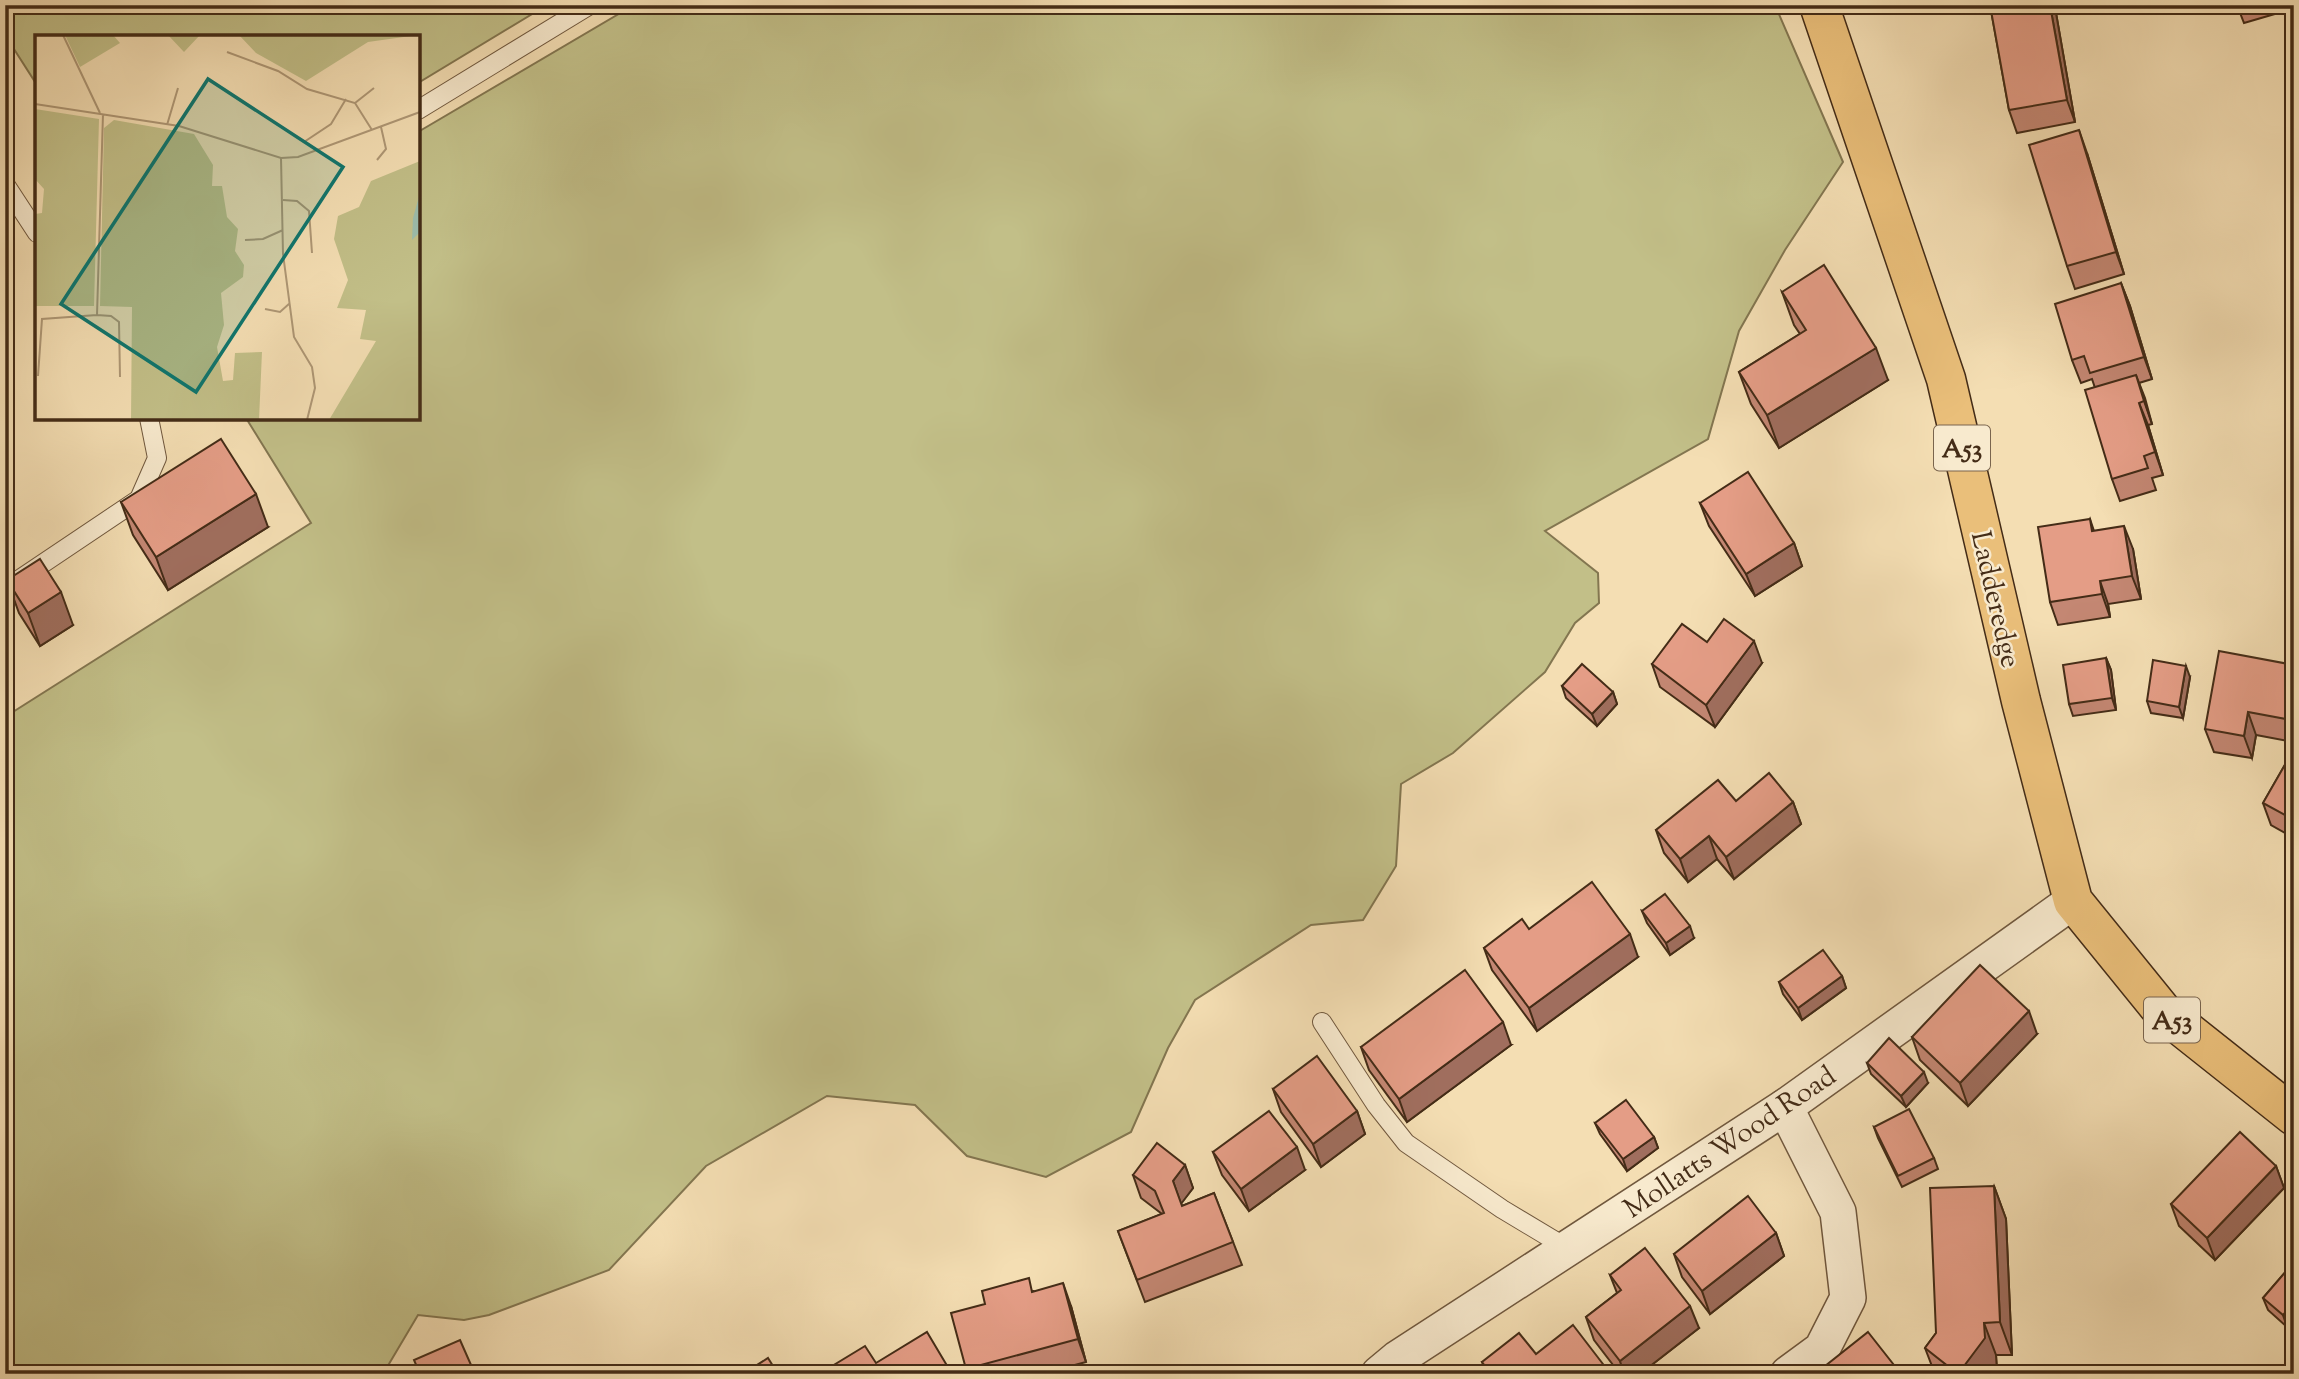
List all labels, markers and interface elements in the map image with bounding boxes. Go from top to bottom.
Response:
inset map [35,35,420,420]
road number: A53 [1934,426,1990,470]
street label: Ladderedge [1959,527,2029,672]
road number: A53 [2144,998,2200,1042]
street label: Mollatts Wood Road [1616,1057,1845,1230]

